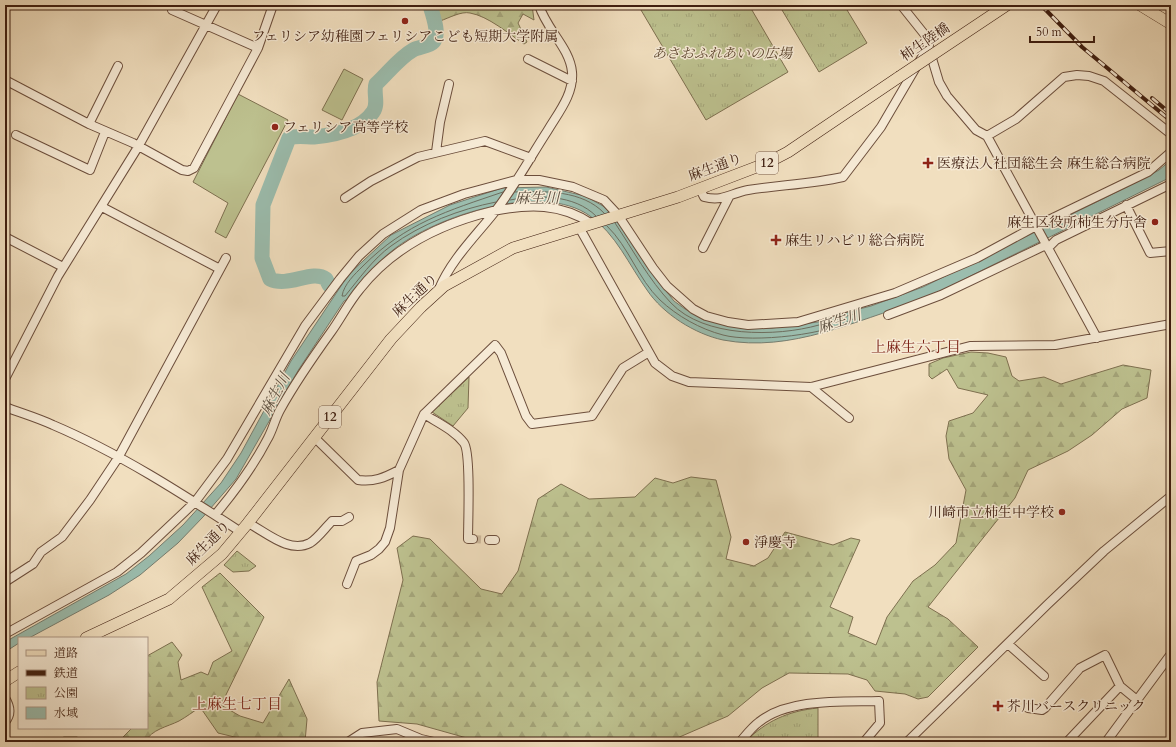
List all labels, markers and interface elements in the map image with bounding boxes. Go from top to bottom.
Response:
marker: フェリシア幼稚園フェリシアこども短期大学附属 [400,16,410,26]
street label: 柿生陸橋 [896,18,954,66]
scale bar [1030,18,1094,44]
text: 50 m [1036,24,1063,40]
place label: フェリシア幼稚園フェリシアこども短期大学附属 [252,27,558,46]
park label: あさおふれあいの広場 [652,44,794,63]
place label: フェリシア高等学校 [283,118,408,137]
marker: フェリシア高等学校 [270,122,280,132]
street label: 麻生通り [685,148,745,186]
road number: 12 [756,152,778,174]
place label: 医療法人社団総生会 麻生総合病院 [937,154,1151,173]
marker: 医療法人社団総生会 麻生総合病院 [922,157,934,169]
water label: 麻生川 [514,188,561,208]
place label: 麻生区役所柿生分庁舎 [1007,213,1147,232]
marker: 麻生区役所柿生分庁舎 [1150,217,1160,227]
place label: 麻生リハビリ総合病院 [785,231,925,250]
marker: 麻生リハビリ総合病院 [770,234,782,246]
street label: 麻生通り [388,269,442,321]
water label: 麻生川 [815,304,865,337]
district label: 上麻生六丁目 [871,337,961,357]
water label: 麻生川 [256,368,295,419]
road number: 12 [319,406,341,428]
place label: 川崎市立柿生中学校 [928,503,1054,522]
marker: 川崎市立柿生中学校 [1057,507,1067,517]
street label: 麻生通り [181,516,235,570]
place label: 淨慶寺 [754,533,796,552]
marker: 淨慶寺 [741,537,751,547]
legend [18,637,148,729]
text: 道路 [54,645,78,661]
text: 鉄道 [53,665,78,681]
text: 公園 [54,685,78,701]
district label: 上麻生七丁目 [192,694,282,714]
place label: 芥川バースクリニック [1007,697,1145,716]
marker: 芥川バースクリニック [992,700,1004,712]
text: 水域 [54,705,78,721]

